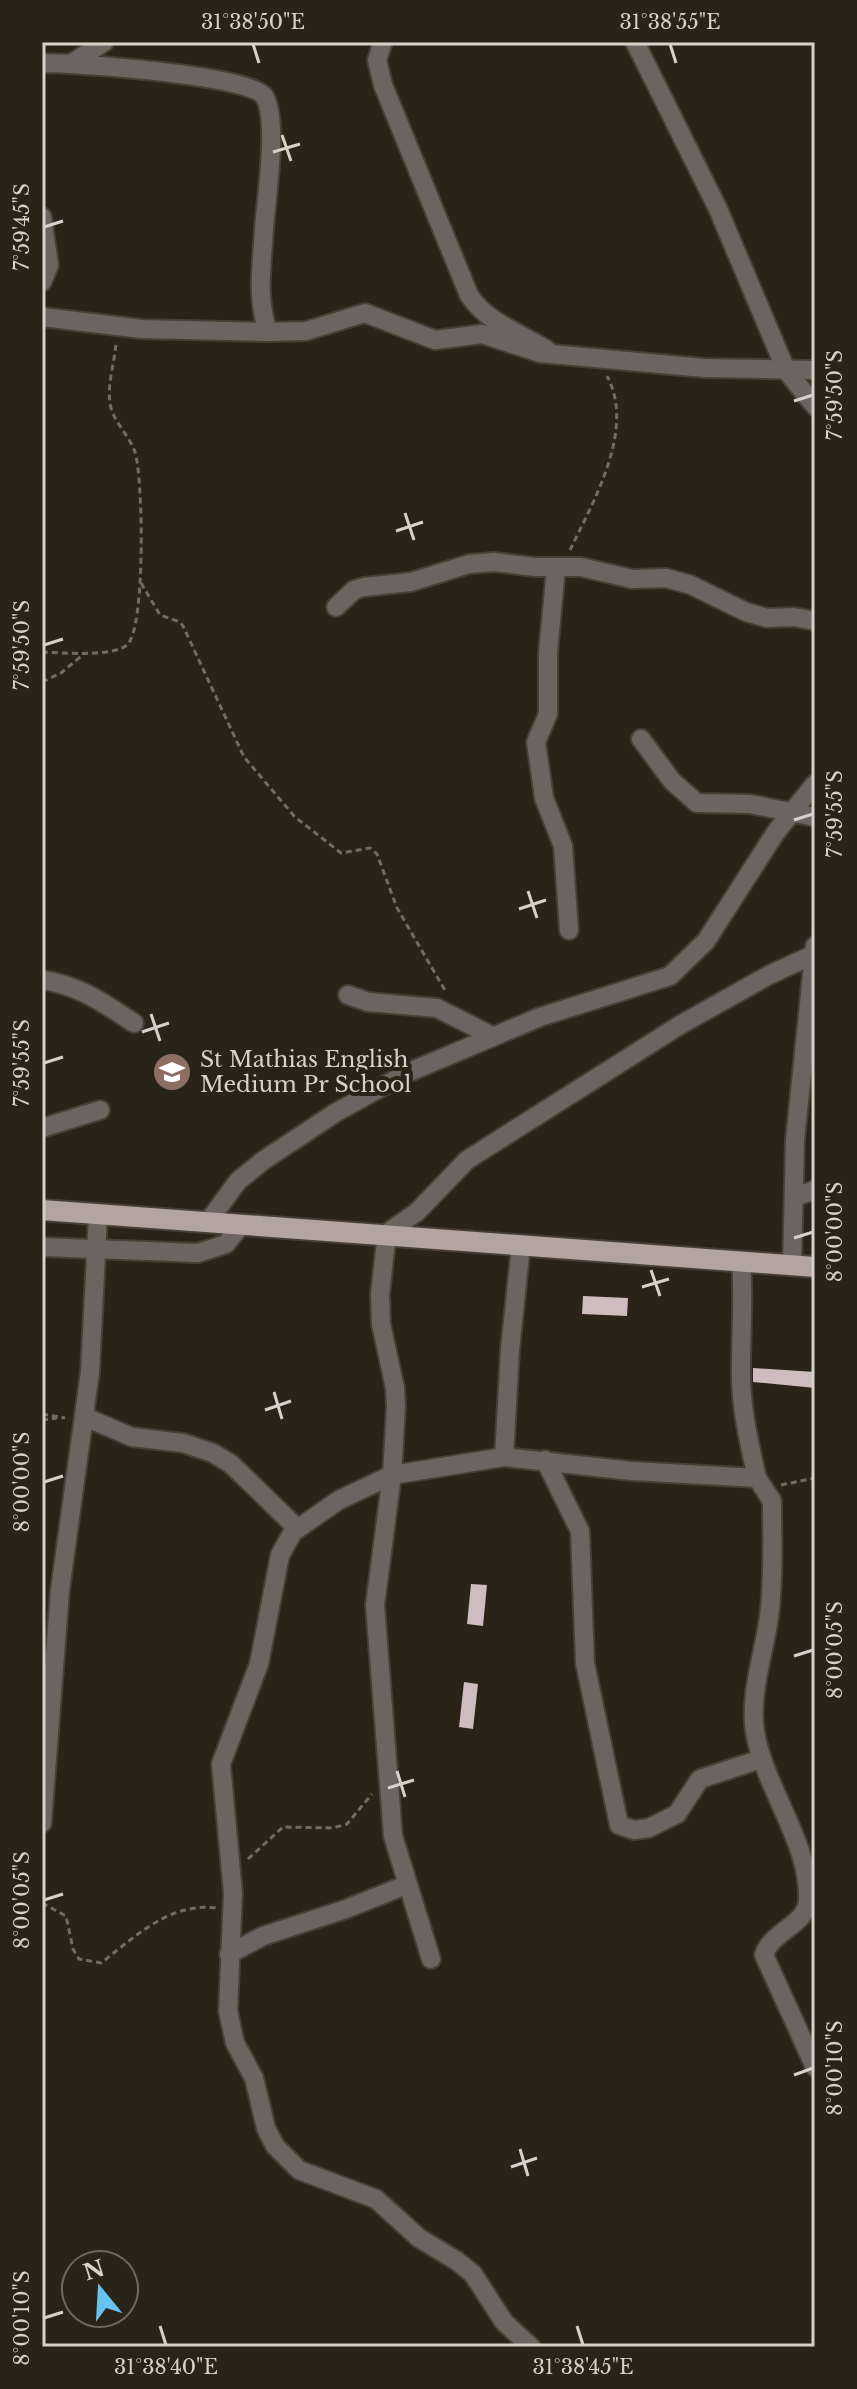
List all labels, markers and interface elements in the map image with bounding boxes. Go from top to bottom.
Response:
text: 31°38'50"E [201,10,305,34]
text: 31°38'55"E [619,10,721,34]
text: 7°59'45"S [10,183,34,271]
text: 7°59'50"S [823,350,847,440]
text: 7°59'50"S [10,600,34,690]
text: 7°59'55"S [823,770,847,858]
text: 7°59'55"S [10,1019,34,1107]
place label: St Mathias English Medium Pr School [200,1046,411,1098]
school or university icon: St Mathias English Medium Pr School [151,1051,193,1093]
text: 8°00'00"S [823,1182,847,1282]
text: 8°00'00"S [10,1432,34,1532]
text: 8°00'05"S [823,1601,847,1699]
text: 8°00'05"S [10,1851,34,1949]
text: 8°00'10"S [823,2020,847,2116]
north arrow [60,2249,140,2329]
text: N [80,2254,108,2286]
text: 8°00'10"S [10,2270,34,2366]
text: 31°38'40"E [114,2355,218,2379]
text: 31°38'45"E [532,2355,634,2379]

